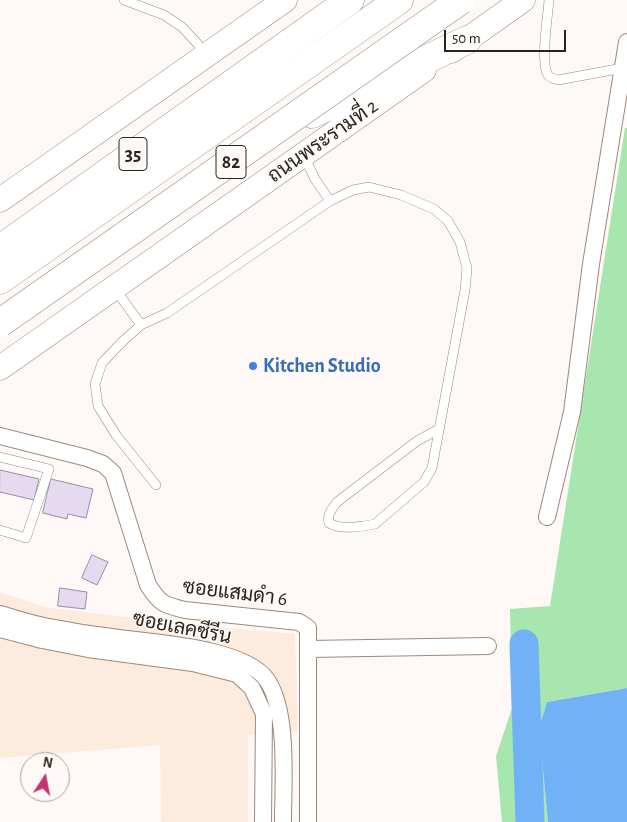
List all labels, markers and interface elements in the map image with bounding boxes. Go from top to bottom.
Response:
scale bar [447,20,570,52]
text: 50 m [452,31,481,46]
street label: ถนนพระรามที่ 2 [263,94,383,188]
road number: 35 [119,138,147,170]
road number: 82 [216,146,246,178]
place label: Kitchen Studio [263,354,381,378]
marker: Kitchen Studio [247,360,259,372]
street label: ซอยแสมดำ 6 [181,575,289,611]
street label: ซอยเลคซีรีน [131,607,233,649]
north arrow [20,752,70,802]
text: N [42,755,54,771]

